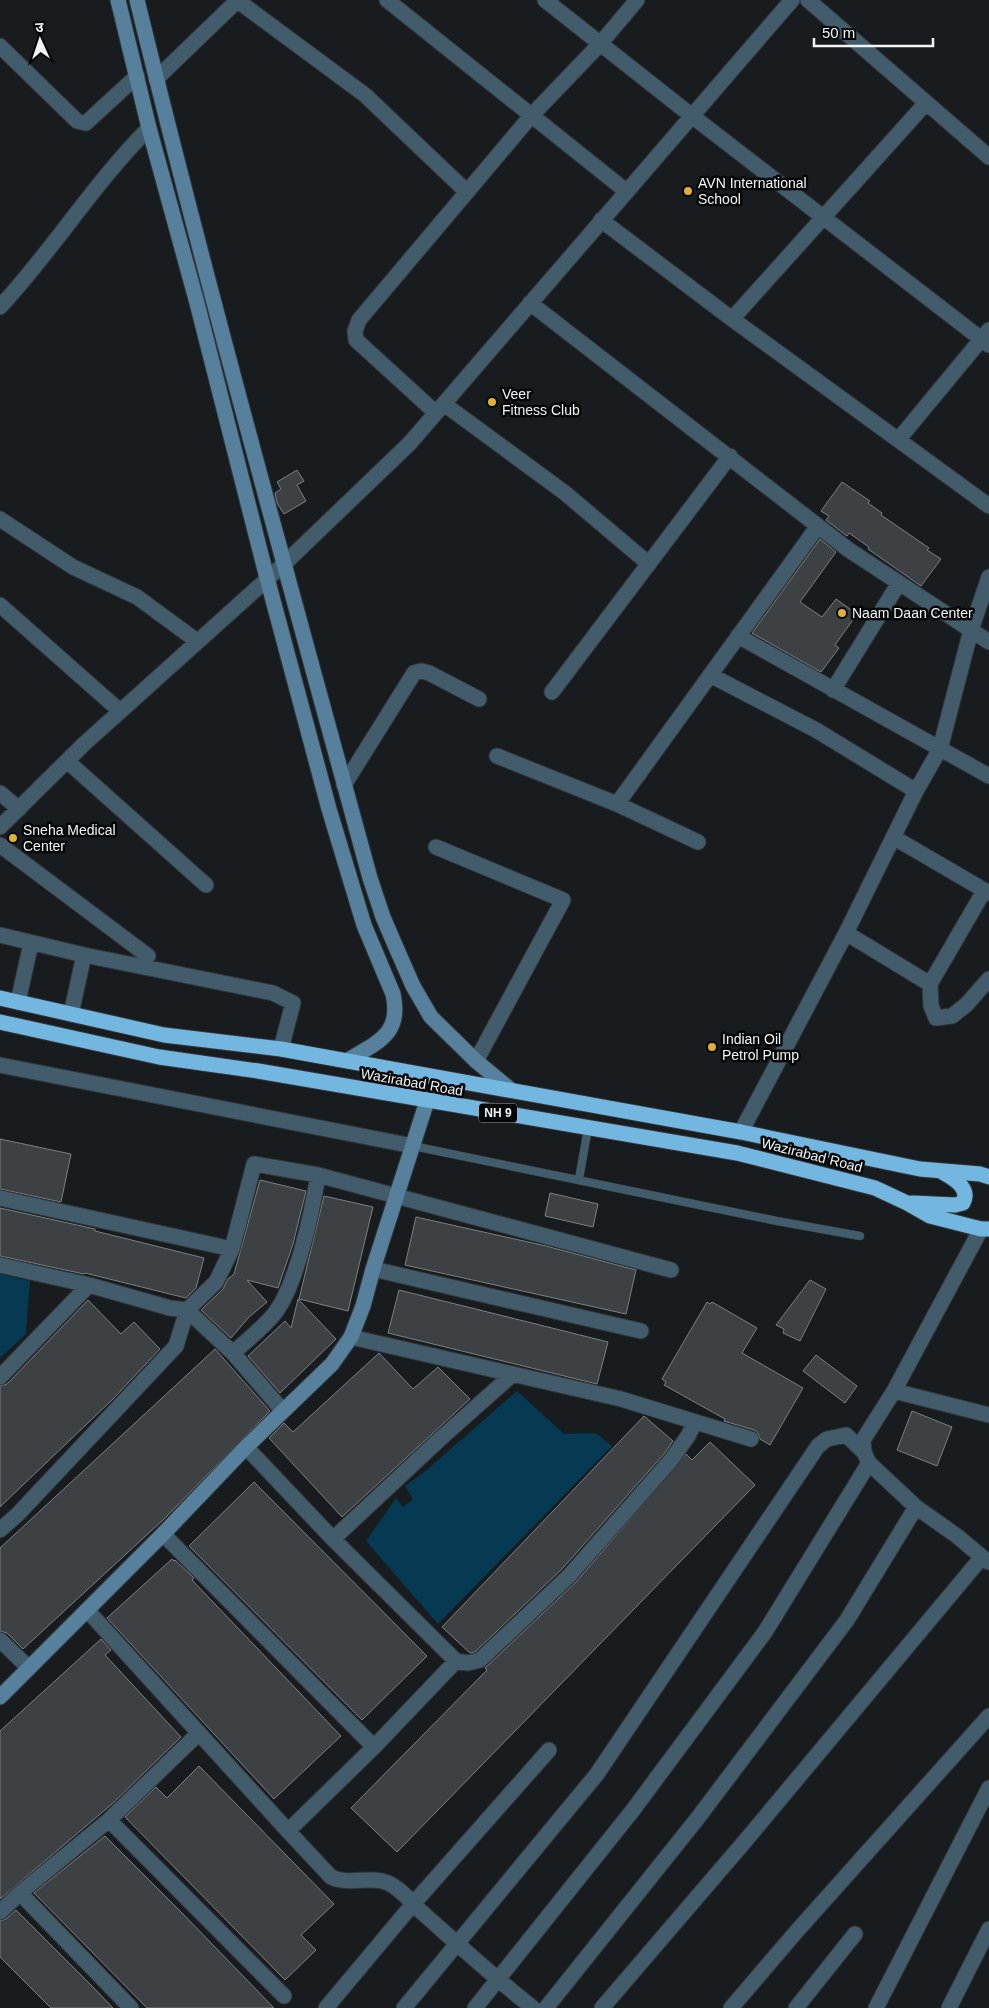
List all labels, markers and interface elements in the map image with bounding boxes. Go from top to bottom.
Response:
north arrow [15,15,65,65]
scale bar [814,15,933,47]
text: उ [35,19,45,35]
text: 50 m [822,24,855,41]
place label: AVN International School [698,175,807,207]
marker: AVN International School [682,185,694,197]
place label: Veer Fitness Club [502,386,580,418]
marker: Veer Fitness Club [486,396,498,408]
place label: Naam Daan Center [852,605,973,621]
marker: Naam Daan Center [836,607,848,619]
place label: Sneha Medical Center [23,822,116,854]
marker: Sneha Medical Center [7,832,19,844]
place label: Indian Oil Petrol Pump [722,1031,799,1063]
marker: Indian Oil Petrol Pump [706,1041,718,1053]
street label: Wazirabad Road [360,1065,464,1099]
road number: NH 9 [479,1104,517,1122]
street label: Wazirabad Road [760,1135,864,1175]

